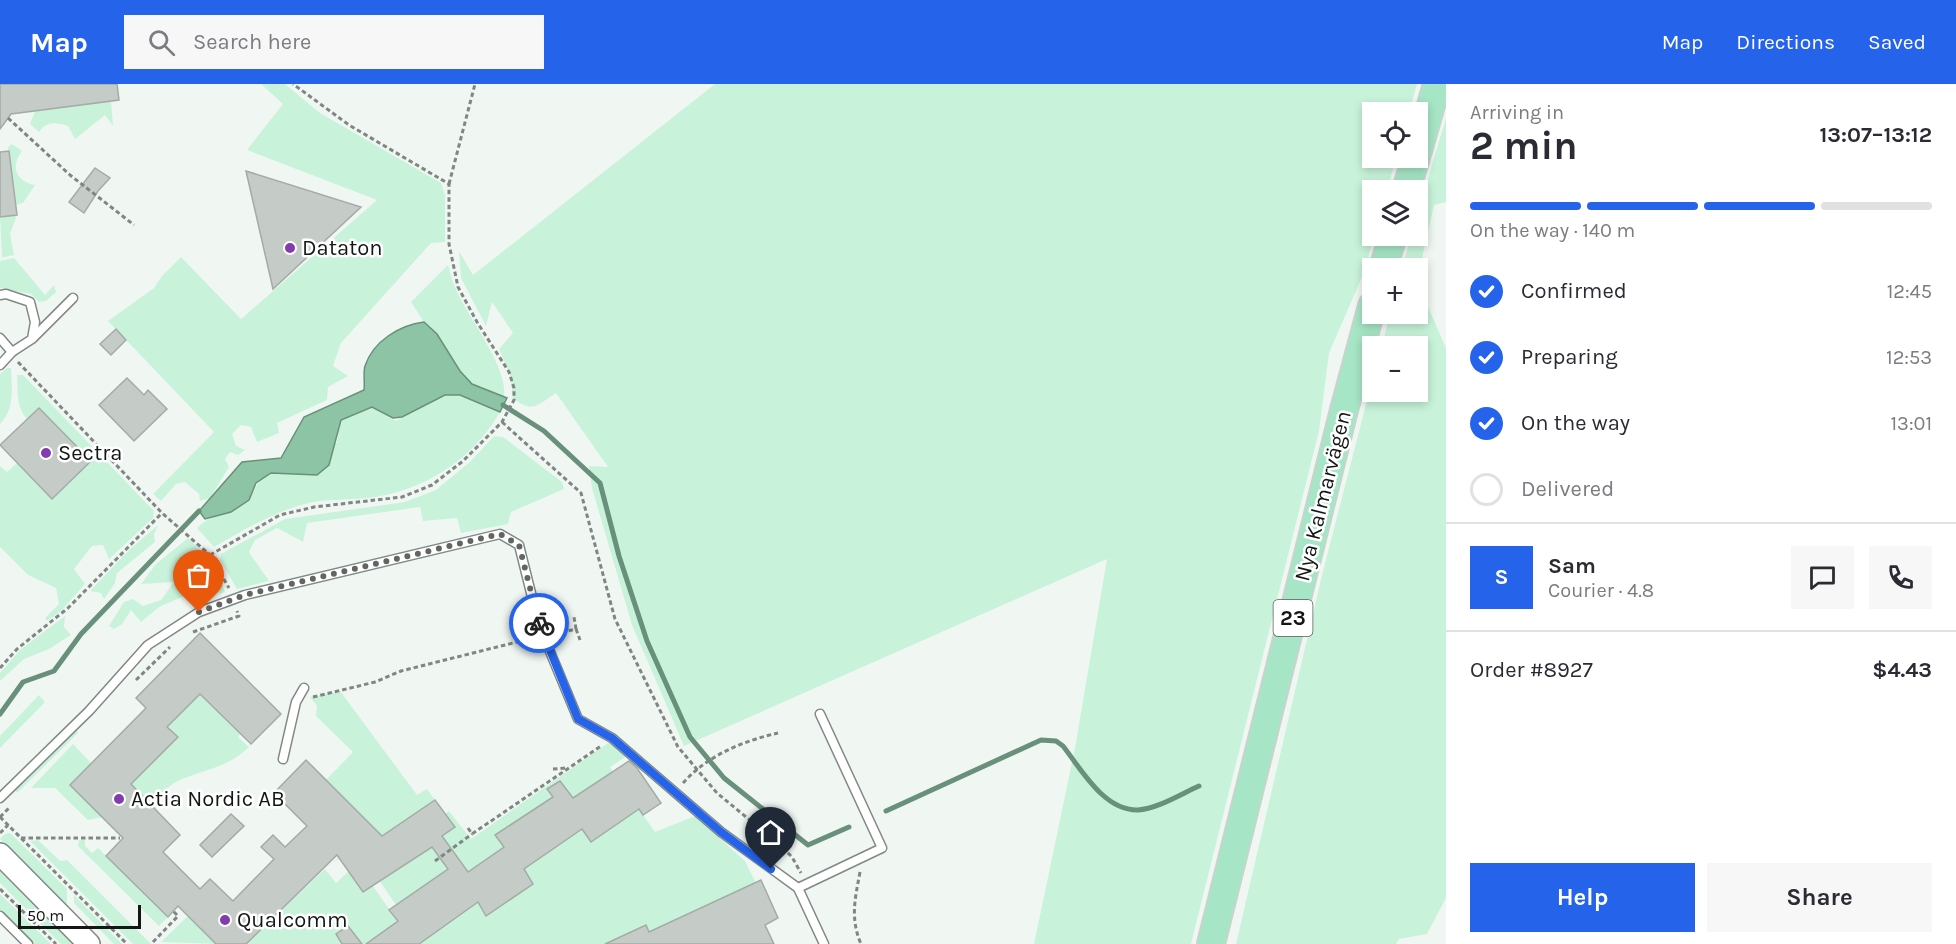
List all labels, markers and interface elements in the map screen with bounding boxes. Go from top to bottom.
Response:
search box [124,15,544,69]
text: Map [30,26,88,59]
icon: search [145,26,178,59]
text: Search here [193,29,311,55]
text: Map [1662,30,1703,54]
text: Directions [1736,30,1835,54]
text: Saved [1868,30,1926,54]
text: Arriving in [1470,101,1564,124]
map controls [1362,102,1428,402]
button: locate [1362,102,1428,168]
text: 13:07–13:12 [1820,122,1932,148]
text: 2 min [1470,123,1578,169]
button: layers [1362,180,1428,246]
text: On the way · 140 m [1470,219,1635,242]
place label: Dataton [302,235,383,261]
marker: Dataton [283,241,297,255]
button: + [1362,258,1428,324]
icon: check [1470,275,1503,308]
text: Confirmed [1521,278,1627,304]
text: 12:45 [1887,280,1932,303]
button: − [1362,336,1428,402]
icon: check [1470,341,1503,374]
text: Preparing [1521,344,1618,370]
text: 12:53 [1886,346,1932,369]
icon: check [1470,407,1503,440]
street label: Nya Kalmarvägen [1289,408,1357,584]
text: On the way [1521,410,1630,436]
text: 13:01 [1890,412,1932,435]
place label: Sectra [58,440,122,466]
marker: Sectra [39,446,53,460]
text: Delivered [1521,476,1614,502]
button: chat [1791,546,1854,609]
button: phone [1869,546,1932,609]
pin [173,550,224,612]
text: Sam [1548,553,1596,579]
icon: bag [182,559,215,592]
text: S [1494,564,1509,590]
text: Courier · 4.8 [1548,579,1654,602]
courier [509,593,569,653]
road number: 23 [1274,600,1312,636]
icon: bike [523,607,556,640]
text: Order #8927 [1470,657,1593,683]
text: $4.43 [1872,657,1932,683]
place label: Actia Nordic AB [131,786,285,812]
marker: Actia Nordic AB [112,792,126,806]
pin [745,807,796,869]
icon: home [754,816,787,849]
button: Help [1470,863,1695,932]
button: Share [1707,863,1932,932]
scale bar [18,902,141,930]
text: 50 m [27,906,64,925]
place label: Qualcomm [237,907,347,933]
marker: Qualcomm [218,913,232,927]

